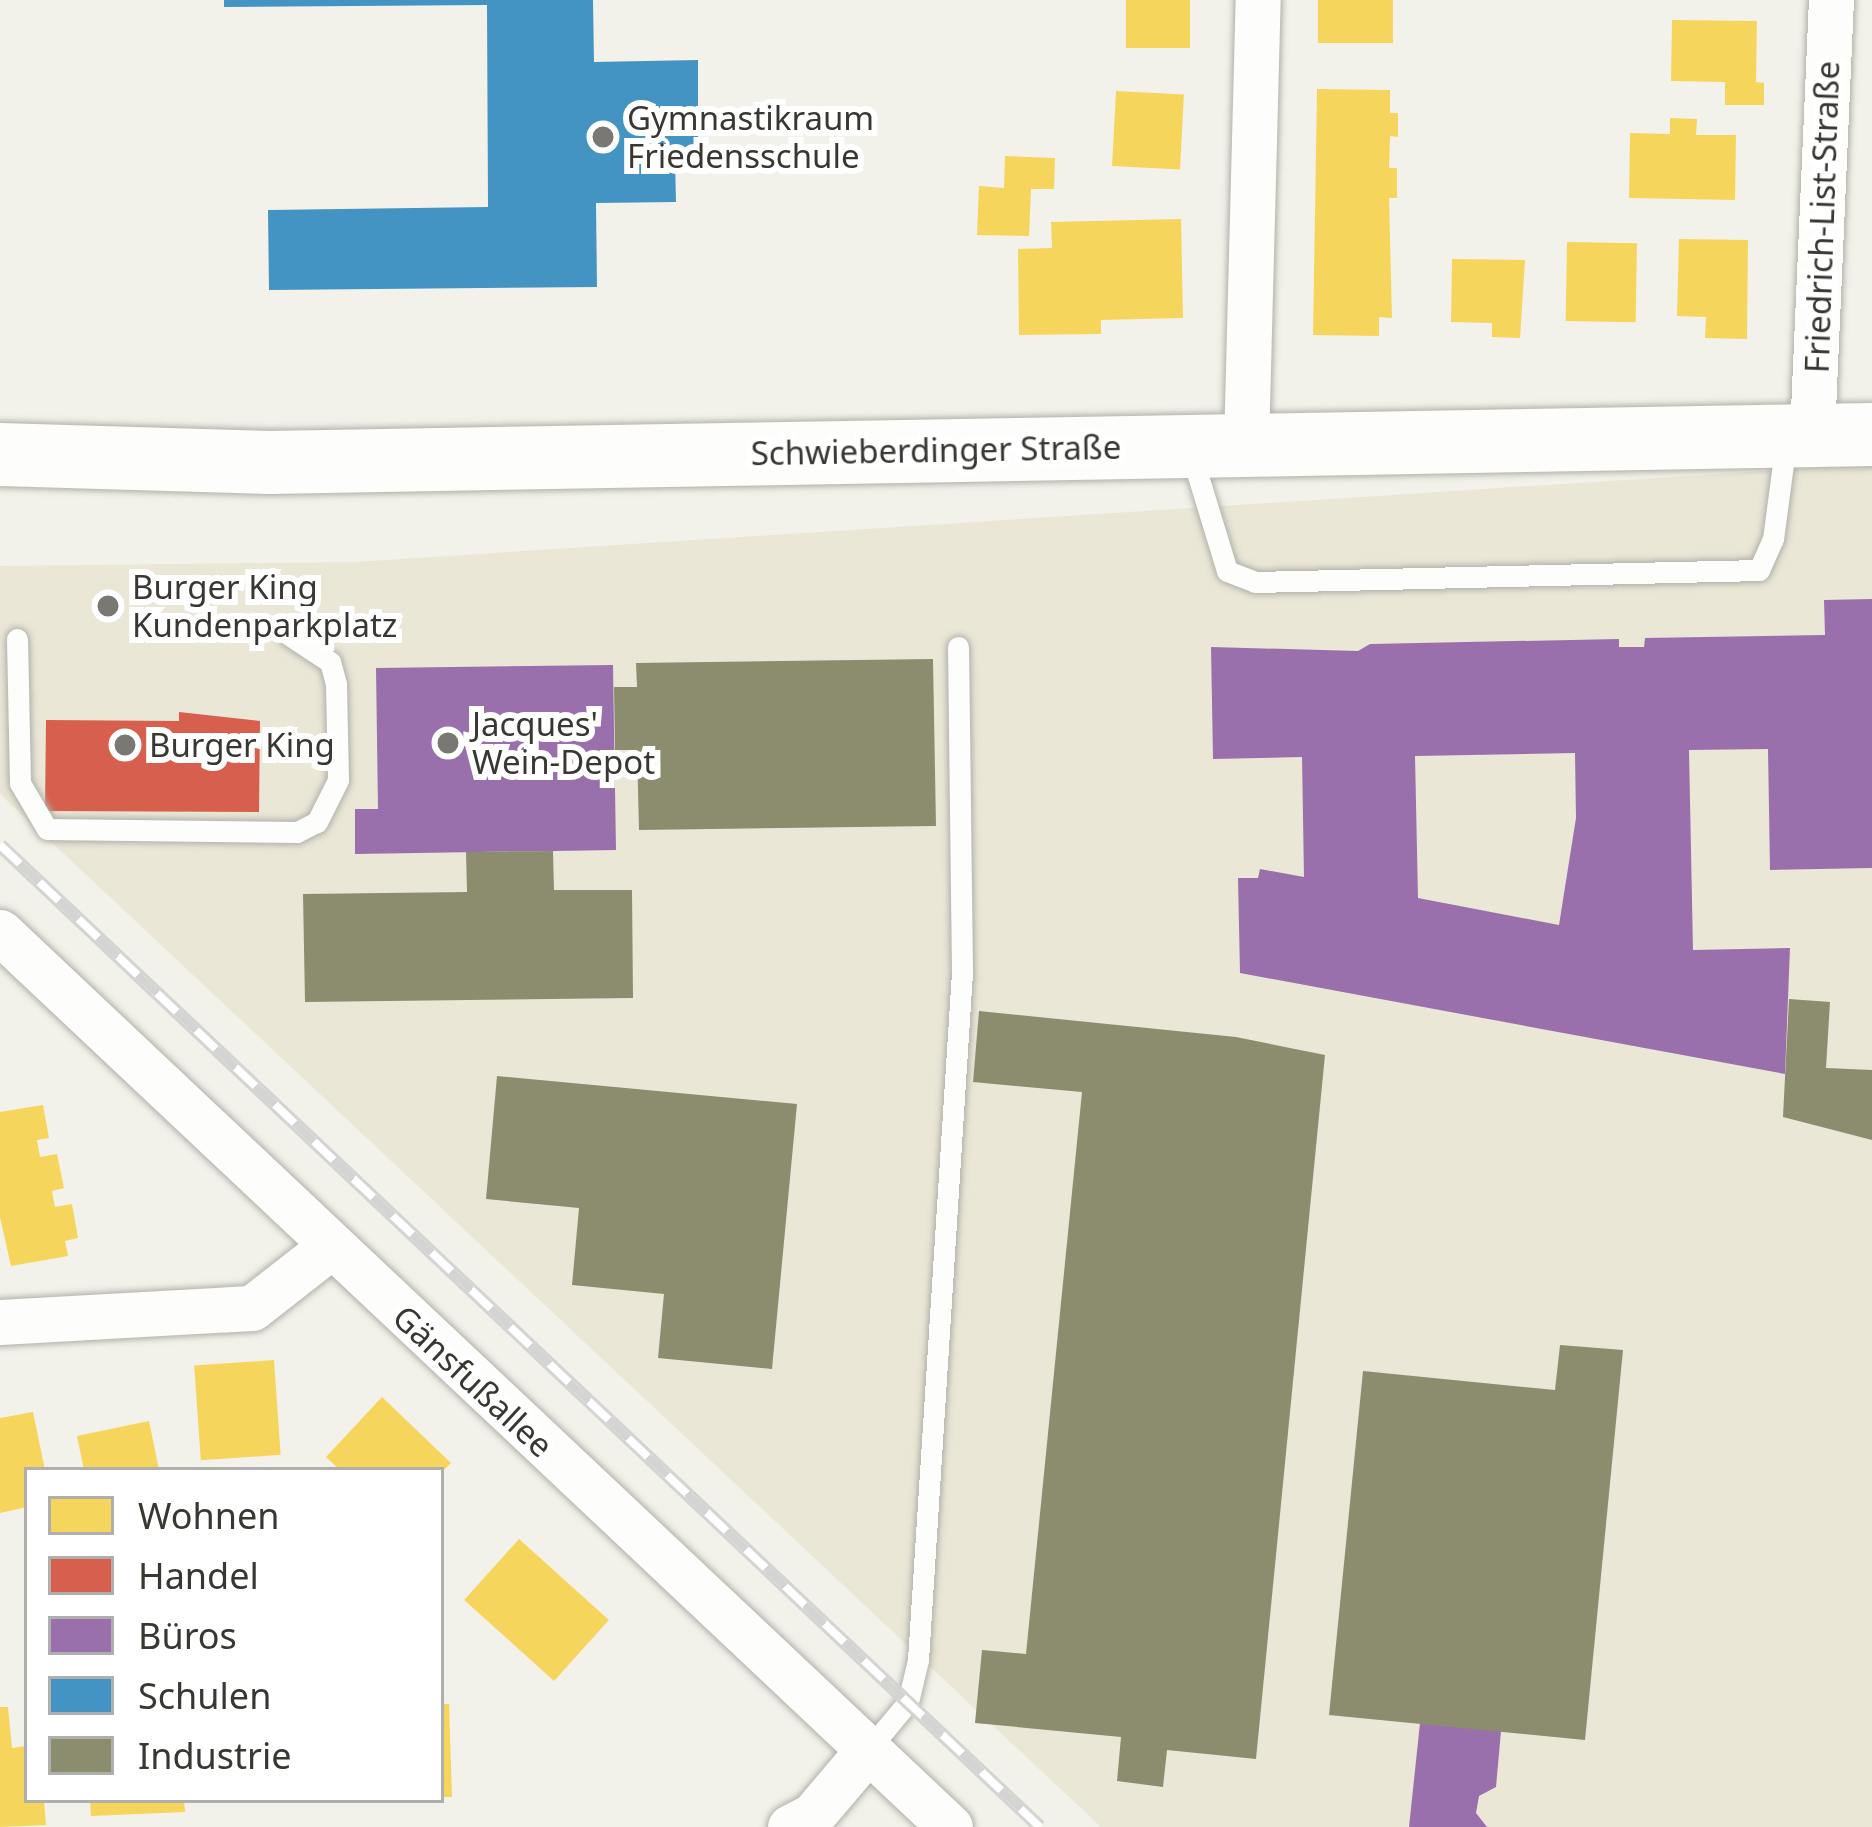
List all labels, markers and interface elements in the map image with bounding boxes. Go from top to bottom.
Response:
street label: Friedrich-List-Straße [1797,60,1847,374]
place label: Gymnastikraum Friedensschule [627,98,874,176]
marker: Gymnastikraum Friedensschule [590,124,616,150]
street label: Schwieberdinger Straße [750,427,1122,473]
place label: Burger King Kundenparkplatz [132,567,397,645]
marker: Burger King Kundenparkplatz [95,593,121,619]
place label: Jacques' Wein-Depot [472,704,655,782]
place label: Burger King [149,725,335,765]
marker: Jacques' Wein-Depot [435,730,461,756]
marker: Burger King [112,732,138,758]
street label: Gänsfußallee [385,1297,561,1465]
legend [24,1467,444,1803]
text: Wohnen [138,1491,280,1540]
text: Handel [138,1551,259,1600]
text: Büros [138,1611,237,1660]
text: Schulen [138,1671,271,1720]
text: Industrie [138,1731,292,1780]

